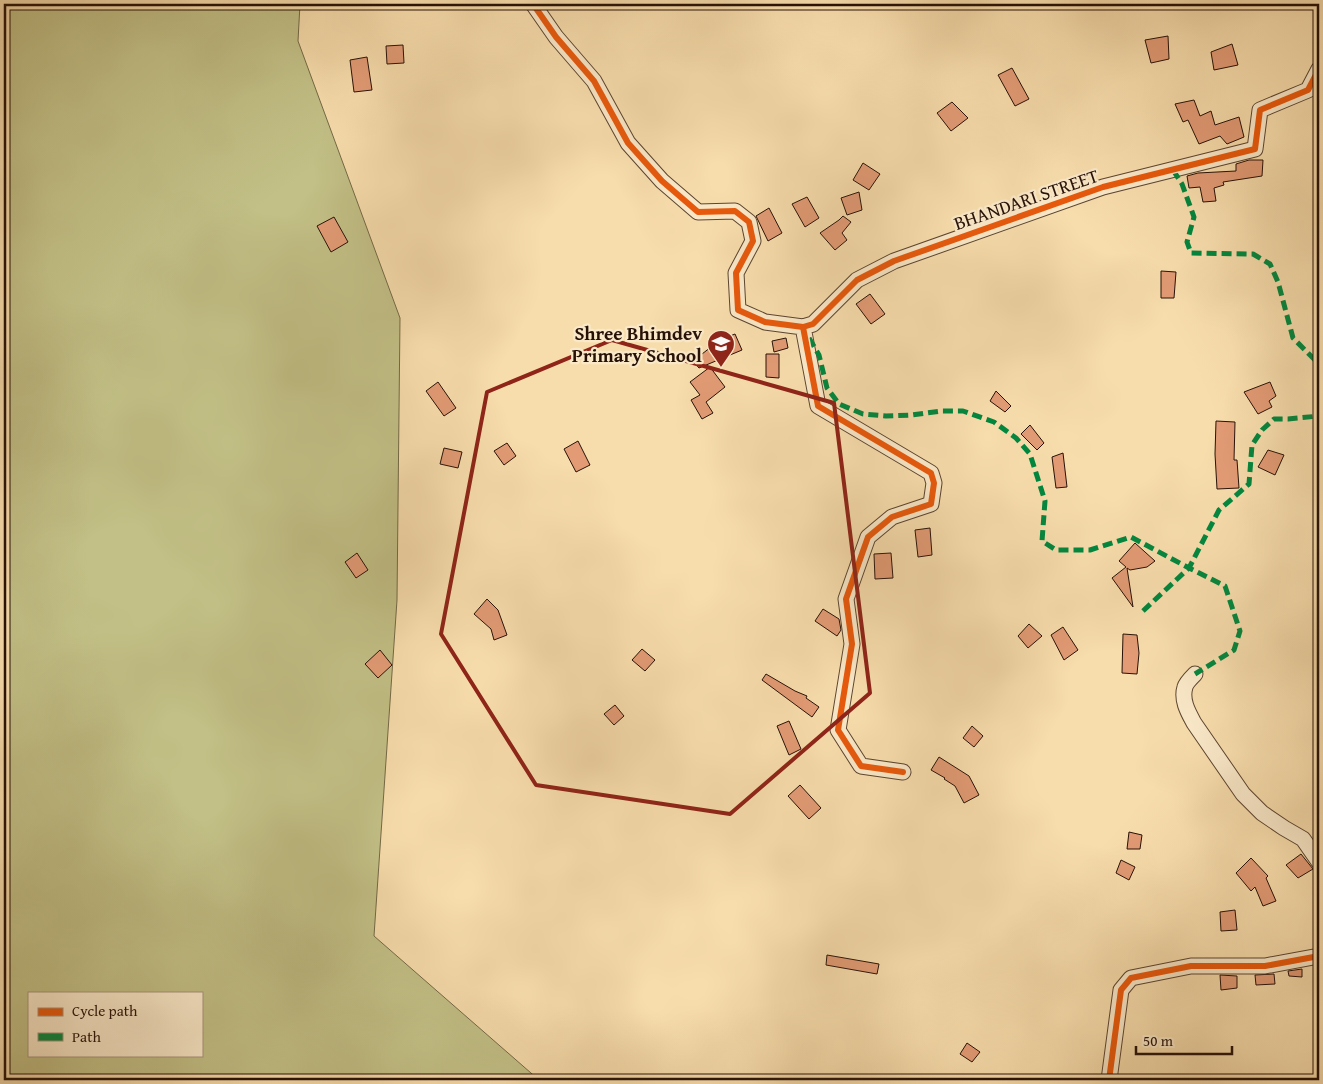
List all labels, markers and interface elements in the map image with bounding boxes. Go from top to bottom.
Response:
street label: BHANDARI STREET [950,161,1103,237]
place label: Shree Bhimdev Primary School [572,319,702,369]
school or university icon: Shree Bhimdev Primary School [706,329,736,368]
legend [28,992,202,1056]
text: Cycle path [72,1000,138,1021]
scale bar [1136,1024,1232,1056]
text: Path [72,1026,101,1047]
text: 50 m [1143,1030,1174,1051]

